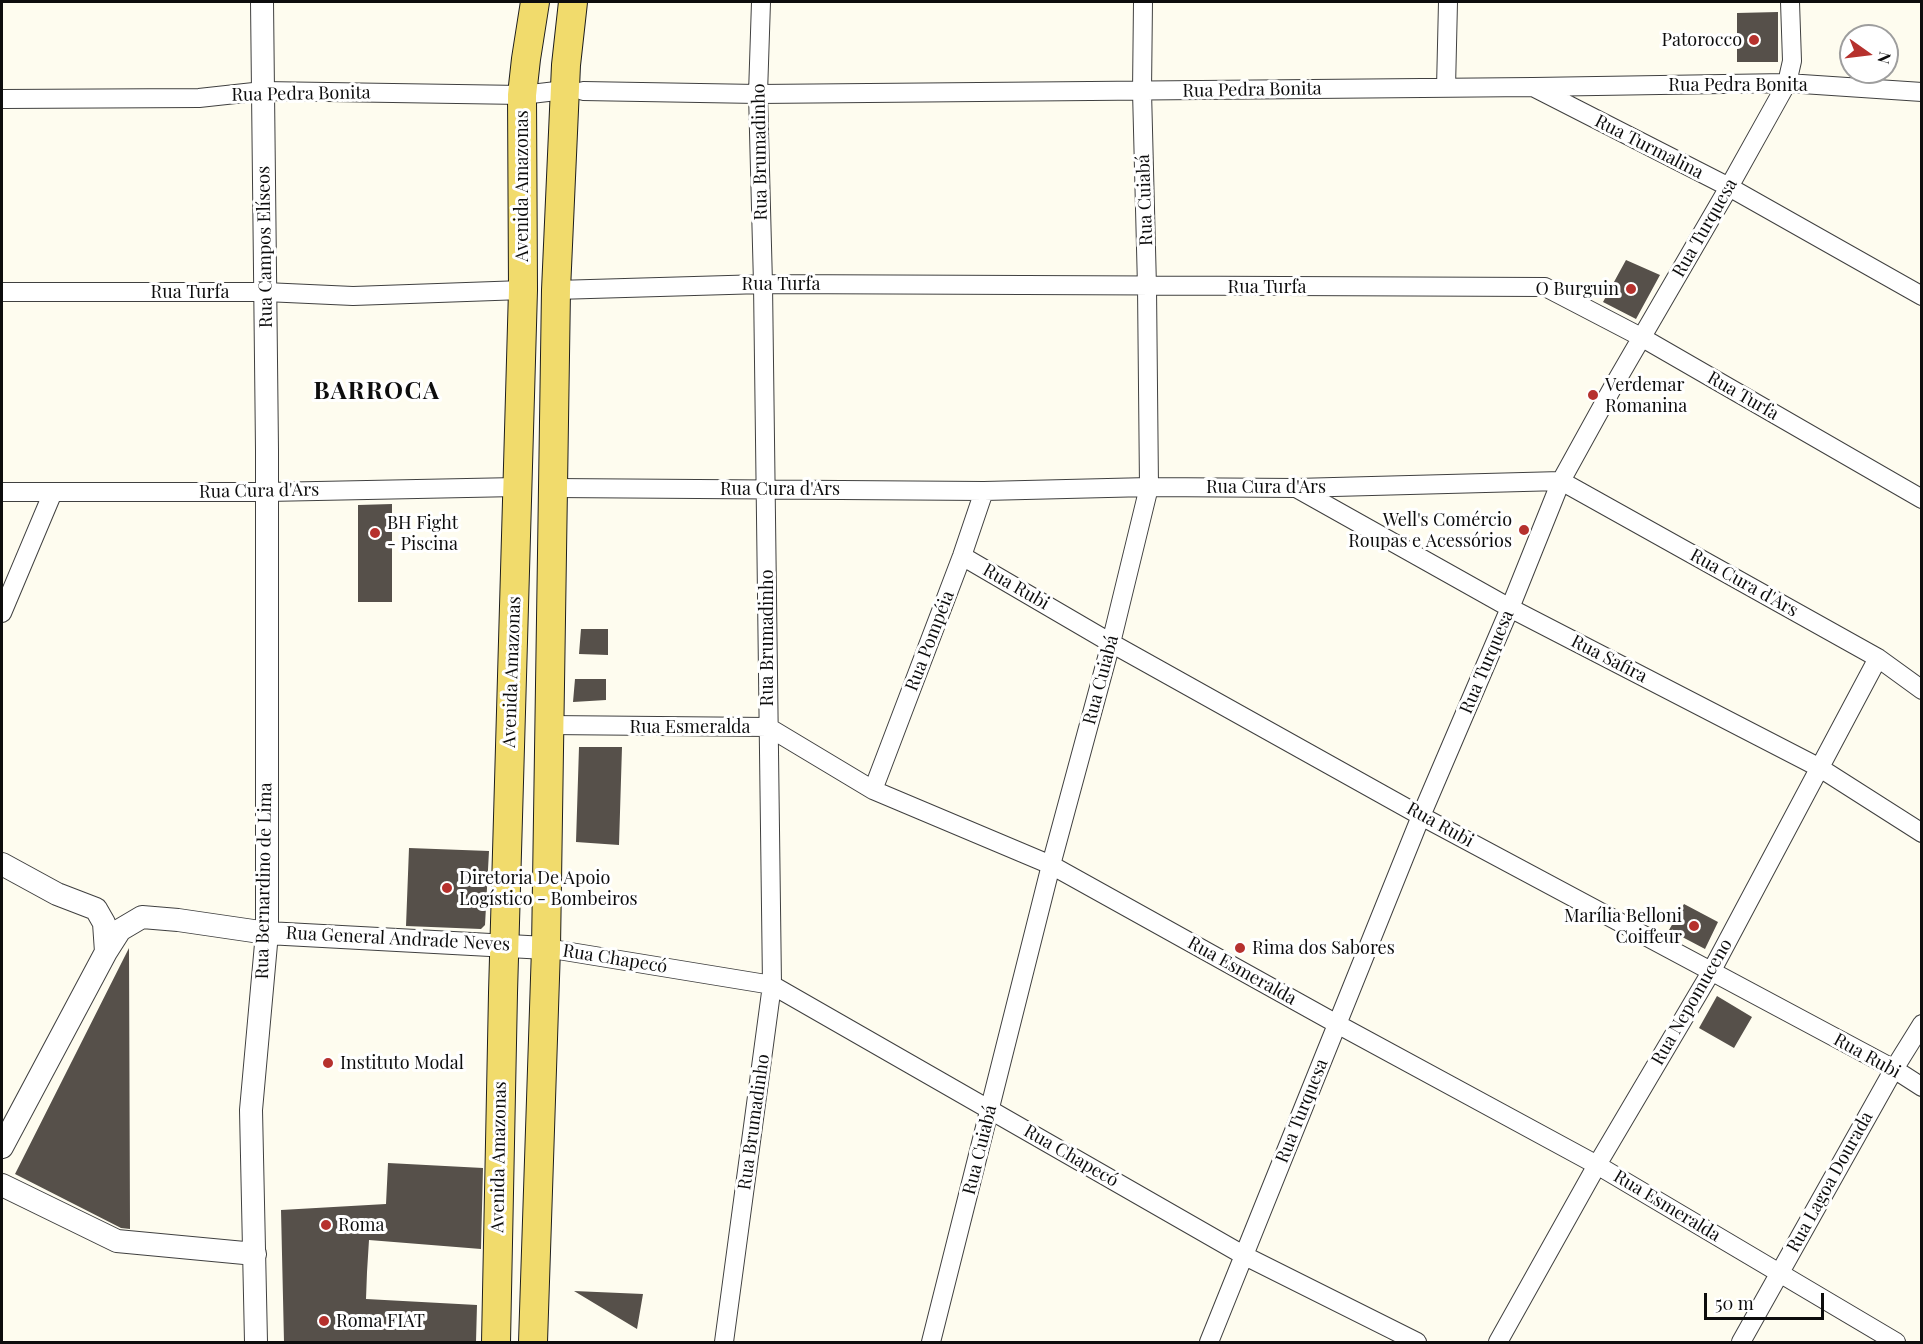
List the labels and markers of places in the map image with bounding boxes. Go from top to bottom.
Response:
place label: Patorocco [1662,29,1742,51]
marker: Patorocco [1747,33,1761,47]
place label: O Burguin [1536,278,1619,300]
marker: O Burguin [1624,282,1638,296]
place label: Verdemar Romanina [1605,374,1687,416]
marker: Verdemar Romanina [1586,388,1600,402]
place label: Well's Comércio Roupas e Acessórios [1348,509,1512,552]
place label: BH Fight - Piscina [387,512,458,554]
marker: Well's Comércio Roupas e Acessórios [1517,523,1531,537]
marker: BH Fight - Piscina [368,526,382,540]
place label: Diretoria De Apoio Logístico - Bombeiros [459,867,638,910]
marker: Diretoria De Apoio Logístico - Bombeiros [440,881,454,895]
place label: Marília Belloni Coiffeur [1564,905,1682,948]
marker: Marília Belloni Coiffeur [1687,919,1701,933]
place label: Rima dos Sabores [1252,937,1395,959]
marker: Rima dos Sabores [1233,941,1247,955]
place label: Instituto Modal [340,1052,464,1074]
marker: Instituto Modal [321,1056,335,1070]
place label: Roma [338,1214,384,1236]
marker: Roma [319,1218,333,1232]
place label: Roma FIAT [336,1310,425,1332]
marker: Roma FIAT [317,1314,331,1328]

